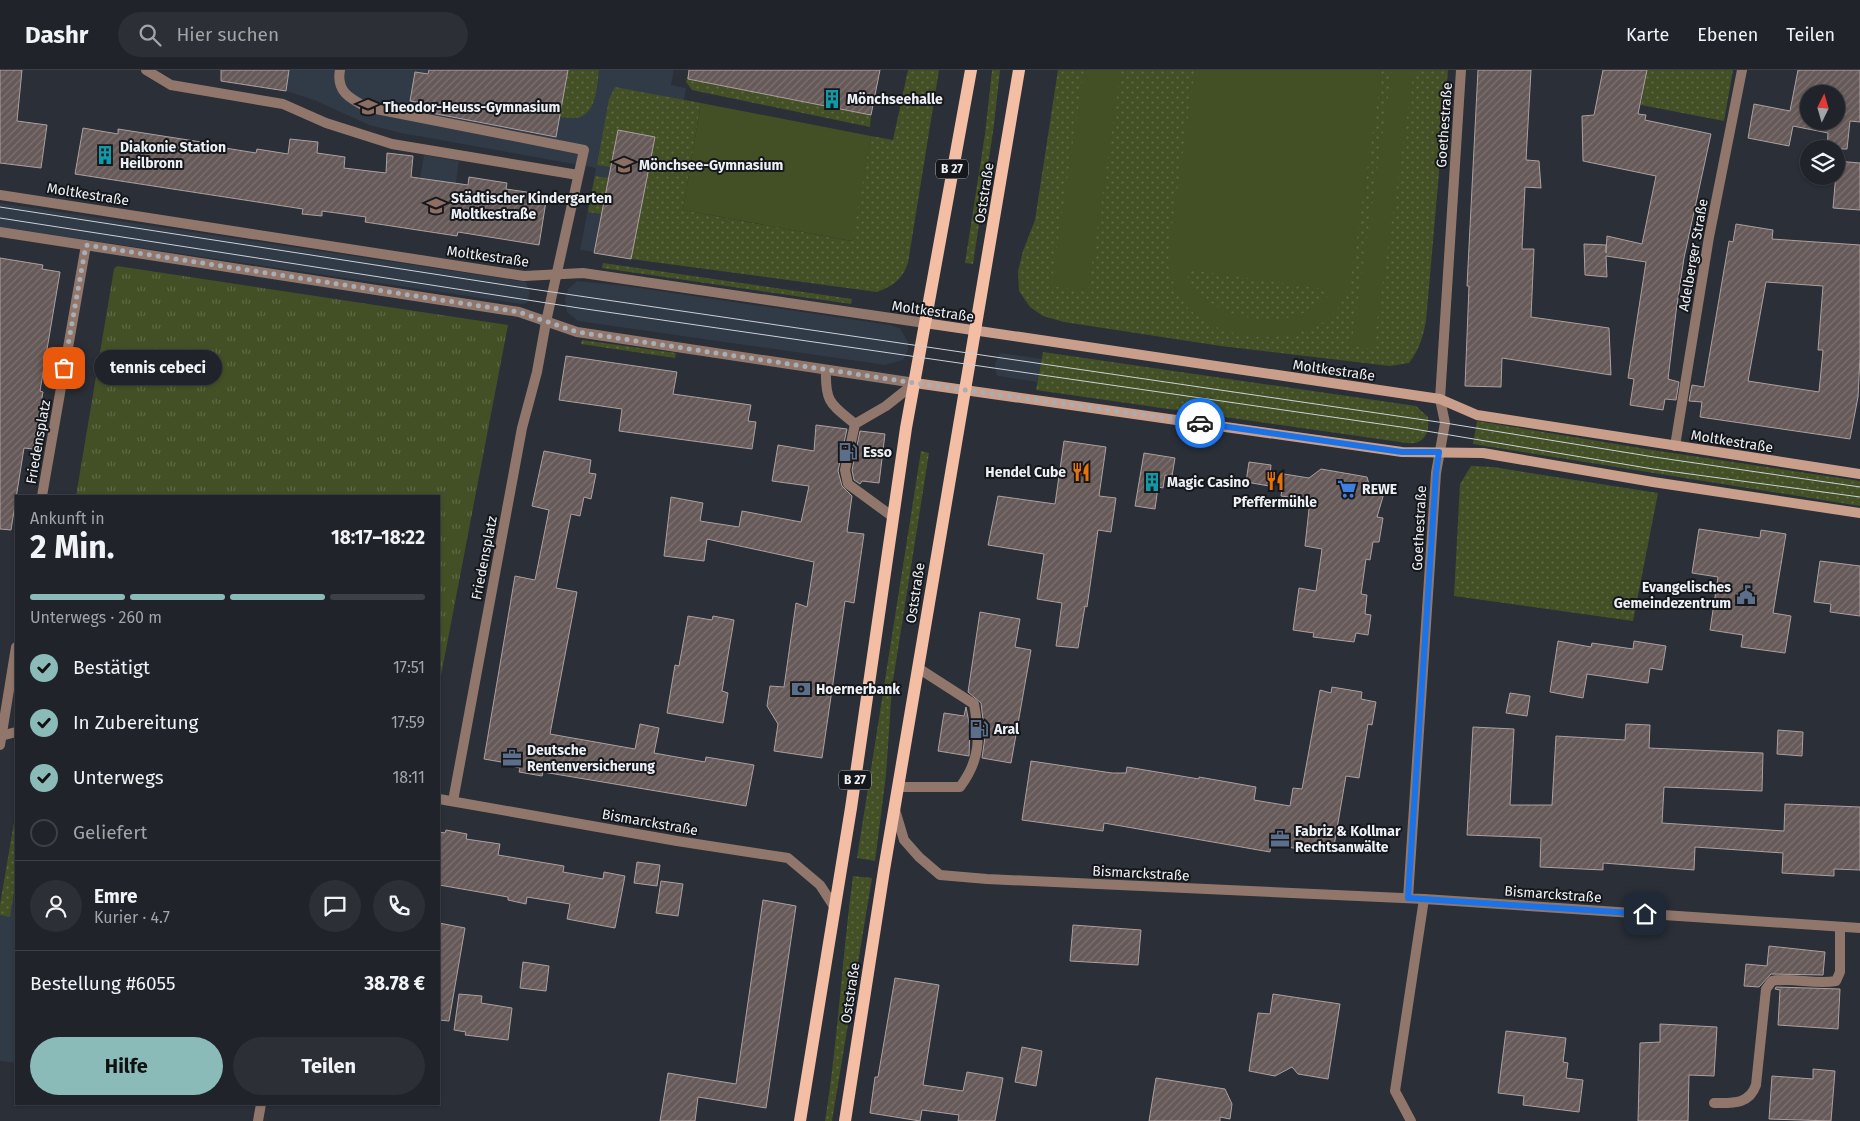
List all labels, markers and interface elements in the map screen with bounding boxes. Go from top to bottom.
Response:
search box [118,12,468,57]
text: Dashr [25,21,88,49]
icon: search [136,21,164,49]
text: Hier suchen [176,23,279,46]
text: Karte [1626,24,1669,46]
text: Ebenen [1697,24,1758,46]
text: Teilen [1786,24,1835,46]
street label: Goethestraße [1433,82,1456,168]
north arrow [1800,85,1845,130]
map controls [1800,85,1845,185]
building icon: Mönchseehalle [821,88,843,110]
place label: Mönchseehalle [847,91,943,108]
school or university icon: Theodor-Heuss-Gymnasium [357,96,379,118]
place label: Theodor-Heuss-Gymnasium [383,99,561,116]
place label: Diakonie Station Heilbronn [120,139,226,172]
button: layers [1800,140,1845,185]
building icon: Diakonie Station Heilbronn [94,144,116,166]
school or university icon: Mönchsee-Gymnasium [613,154,635,176]
place label: Mönchsee-Gymnasium [639,157,783,174]
road number: B 27 [936,160,968,178]
street label: Oststraße [971,161,998,225]
street label: Moltkestraße [46,180,130,209]
place label: Städtischer Kindergarten Moltkestraße [451,190,612,223]
school or university icon: Städtischer Kindergarten Moltkestraße [425,195,447,217]
street label: Adelberger Straße [1675,197,1712,313]
street label: Moltkestraße [446,242,530,271]
street label: Moltkestraße [891,297,975,326]
pin [43,347,85,389]
callout: tennis cebeci [94,350,222,386]
icon: bag [50,354,78,382]
street label: Moltkestraße [1292,356,1376,385]
text: tennis cebeci [110,358,206,377]
courier [1175,398,1225,448]
street label: Friedensplatz [23,399,54,486]
icon: car [1186,409,1214,437]
street label: Moltkestraße [1690,427,1774,456]
fuel station icon: Esso [837,441,859,463]
place label: Esso [863,444,892,461]
restaurant icon: Hendel Cube [1070,461,1092,483]
place label: Hendel Cube [985,464,1066,481]
restaurant icon: Pfeffermühle [1264,470,1286,492]
building icon: Magic Casino [1141,471,1163,493]
place label: Magic Casino [1167,474,1250,491]
supermarket icon: REWE [1336,478,1358,500]
place label: REWE [1362,481,1397,498]
street label: Goethestraße [1409,485,1430,571]
place label: Pfeffermühle [1233,494,1317,511]
text: Ankunft in [30,509,105,528]
street label: Friedensplatz [468,515,501,602]
text: 18:17–18:22 [331,526,425,549]
text: 2 Min. [30,528,114,566]
street label: Oststraße [902,561,929,625]
place label: Evangelisches Gemeindezentrum [1614,579,1731,612]
public building icon: Evangelisches Gemeindezentrum [1735,584,1757,606]
text: Unterwegs · 260 m [30,608,162,627]
icon: check [30,654,58,682]
text: Bestätigt [73,656,150,679]
text: 17:51 [393,658,425,677]
bank icon: Hoernerbank [790,678,812,700]
place label: Hoernerbank [816,681,900,698]
icon: check [30,709,58,737]
text: In Zubereitung [73,711,198,734]
text: 17:59 [391,713,425,732]
fuel station icon: Aral [968,718,990,740]
place label: Aral [993,721,1020,738]
place label: Deutsche Rentenversicherung [527,742,655,775]
office icon: Deutsche Rentenversicherung [501,747,523,769]
icon: check [30,764,58,792]
text: Unterwegs [73,766,164,789]
text: 18:11 [392,768,425,787]
road number: B 27 [839,770,871,790]
street label: Bismarckstraße [600,806,699,839]
text: Geliefert [73,821,147,844]
place label: Fabriz & Kollmar Rechtsanwälte [1295,823,1401,856]
office icon: Fabriz & Kollmar Rechtsanwälte [1269,828,1291,850]
street label: Bismarckstraße [1092,862,1190,885]
button: person [30,880,82,932]
button: chat [309,880,361,932]
button: phone [373,880,425,932]
street label: Bismarckstraße [1504,883,1602,906]
text: Emre [94,885,137,908]
pin [1624,893,1666,935]
icon: home [1631,900,1659,928]
text: Kurier · 4.7 [94,908,170,927]
street label: Oststraße [837,961,864,1025]
text: Bestellung #6055 [30,972,175,995]
text: 38.78 € [364,972,425,995]
button: Hilfe [30,1037,223,1095]
button: Teilen [233,1037,425,1095]

